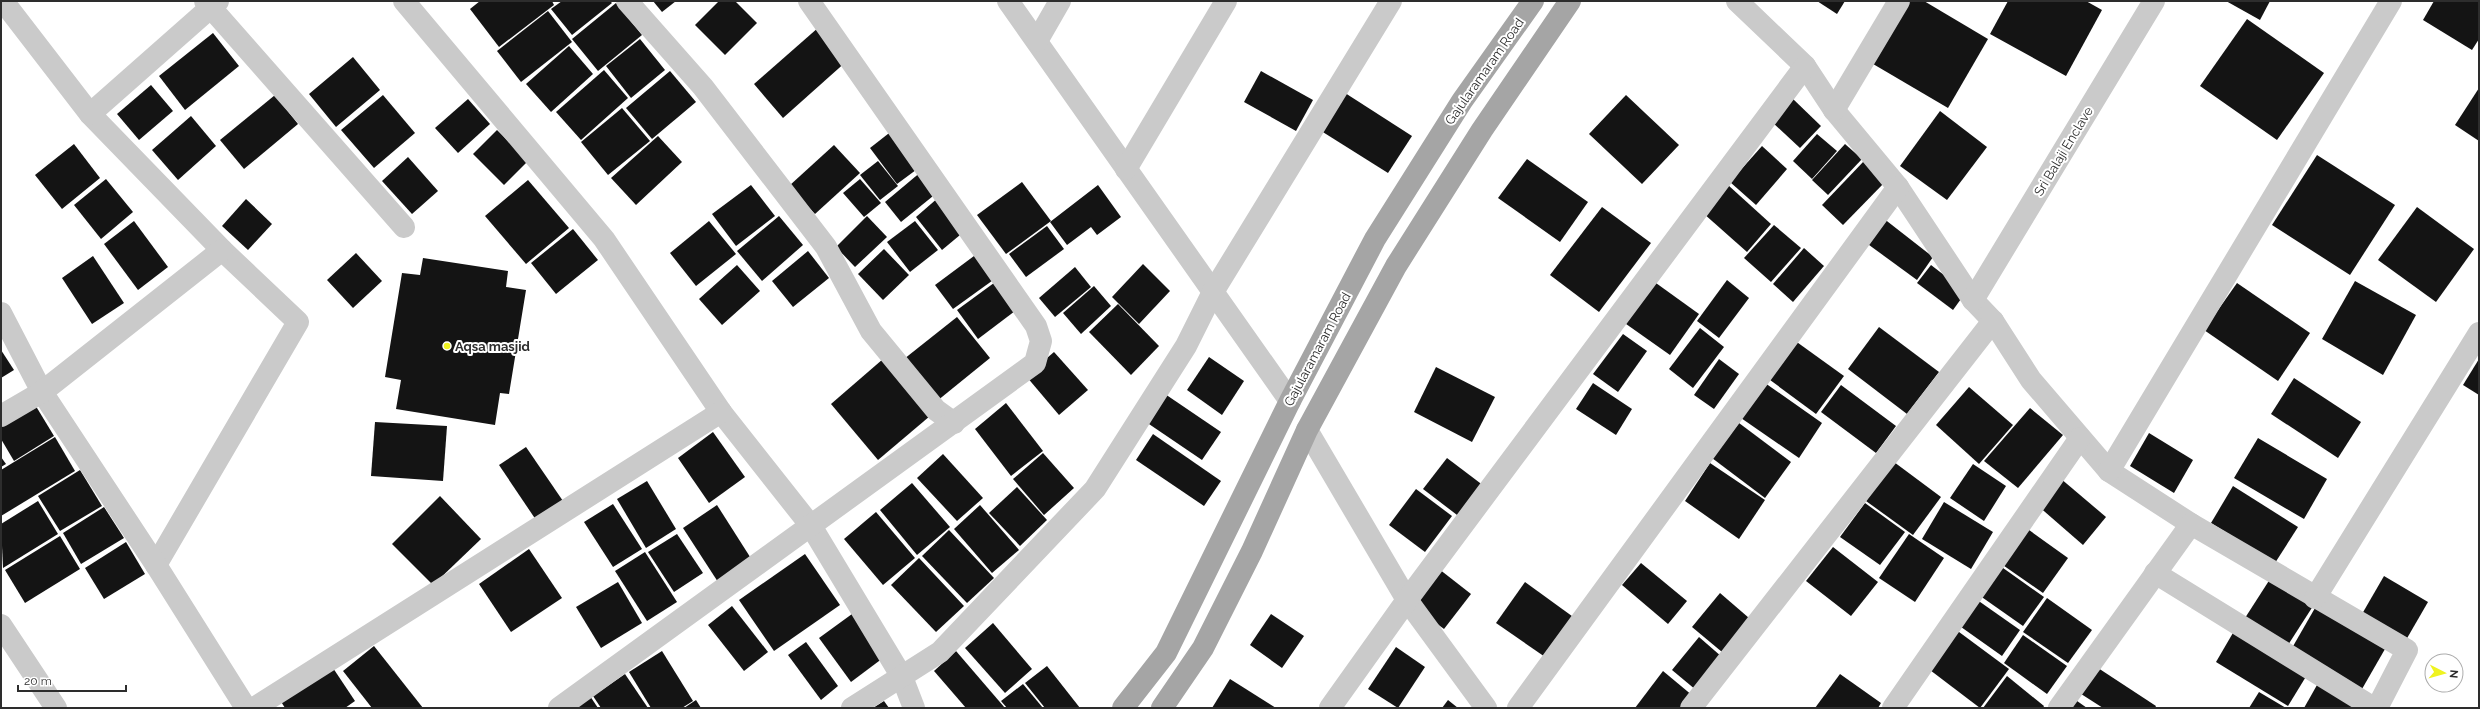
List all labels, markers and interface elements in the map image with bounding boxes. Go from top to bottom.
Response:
street label: Gajularamaram Road [1442,15,1527,127]
street label: Sri Balaji Enclave [2031,104,2096,199]
street label: Gajularamaram Road [1281,290,1354,409]
place label: Aqsa masjid [455,339,530,354]
marker: Aqsa masjid [442,341,452,351]
north arrow [2424,653,2464,693]
scale bar [18,667,126,693]
text: N [2447,669,2460,679]
text: 20 m [24,674,52,688]

